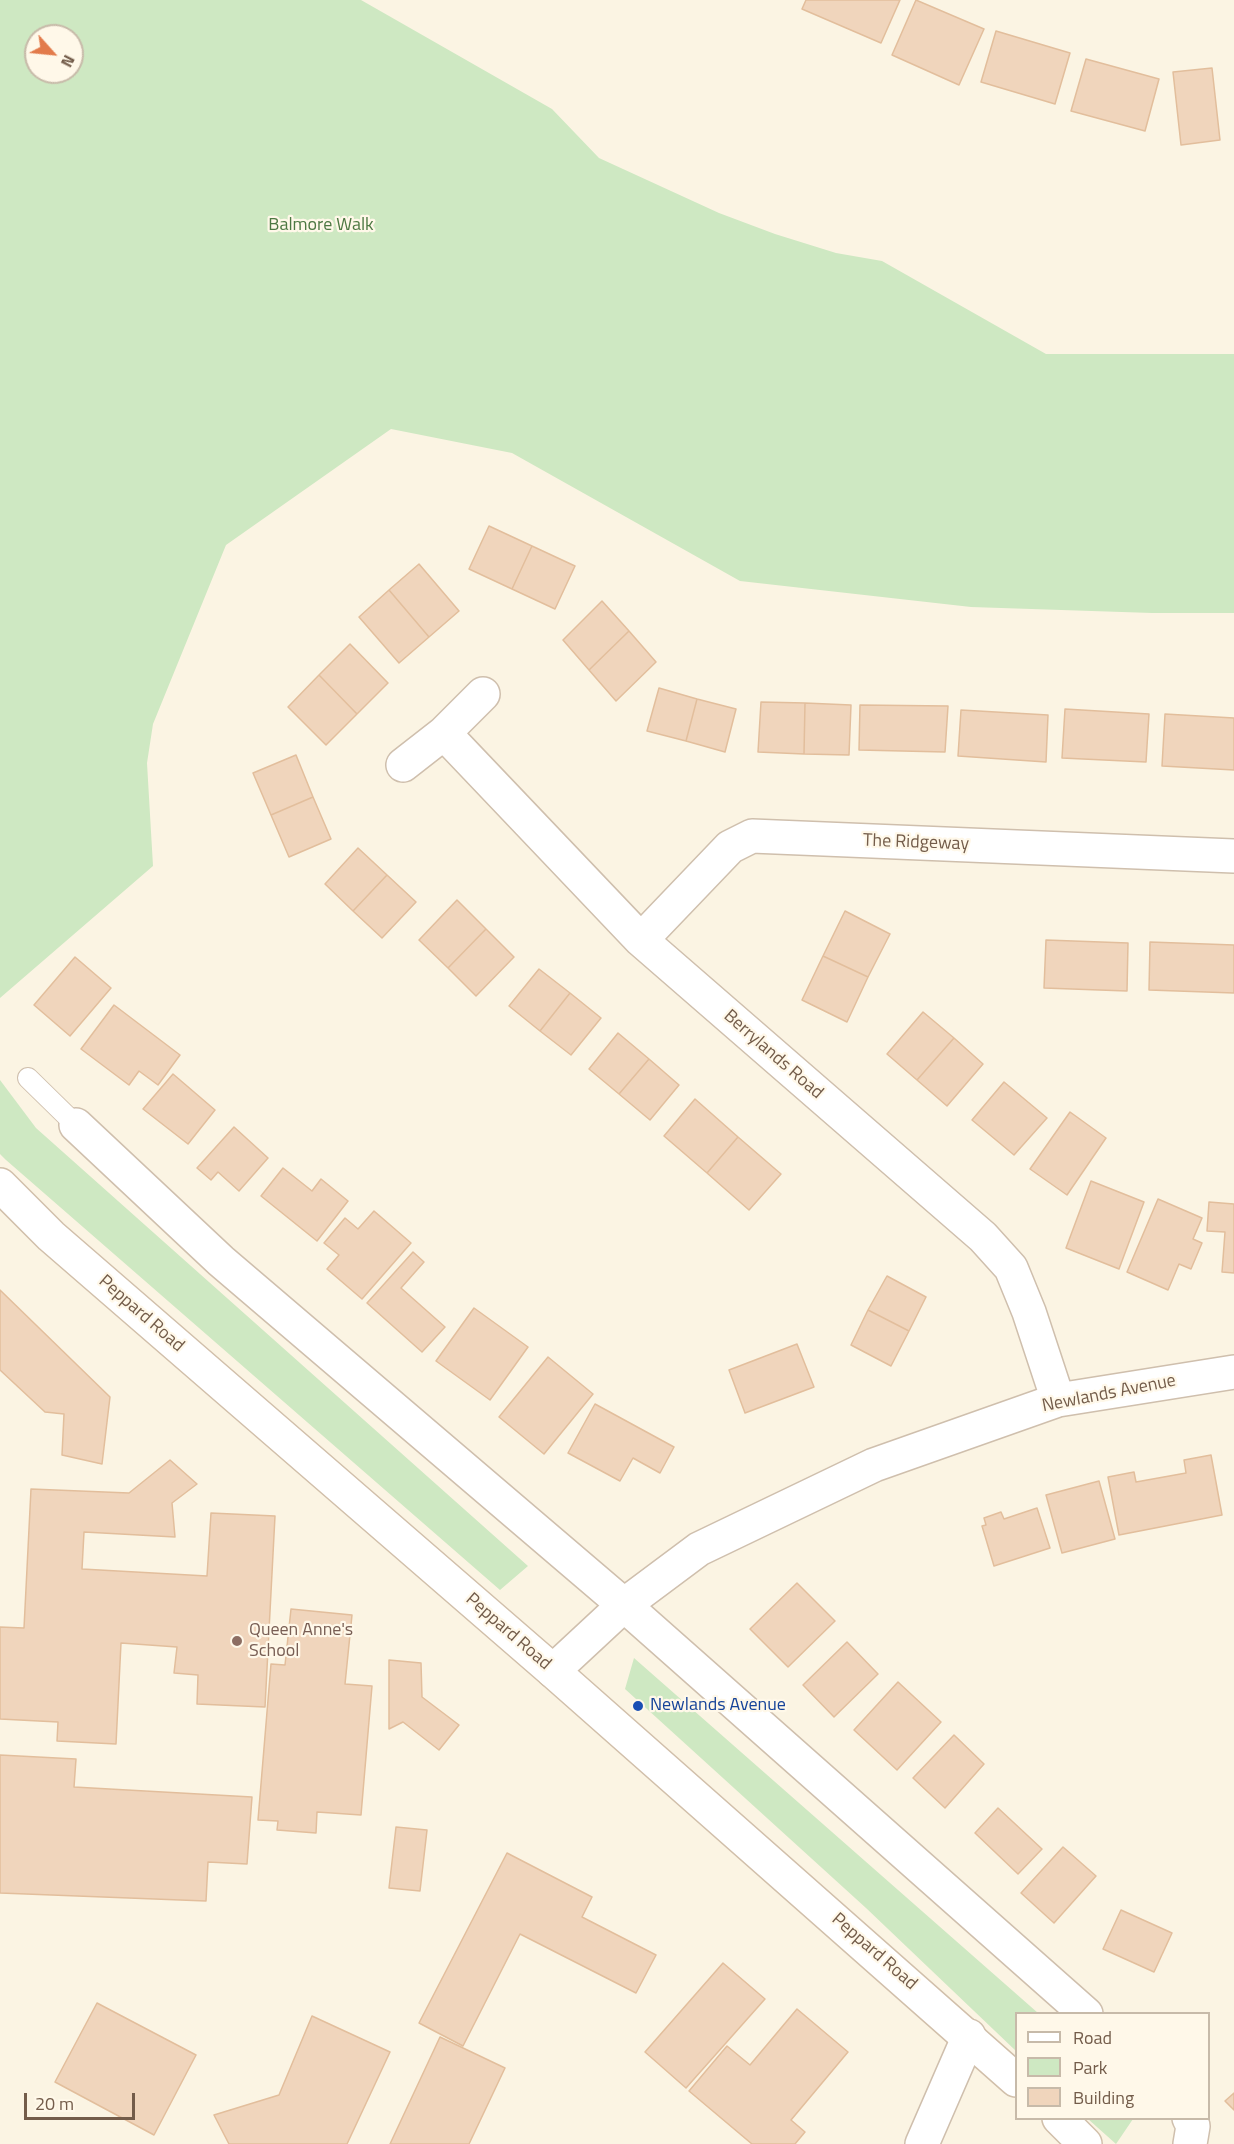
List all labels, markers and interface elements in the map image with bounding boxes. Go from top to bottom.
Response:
north arrow [24,24,84,84]
text: N [55,51,81,72]
park label: Balmore Walk [268,215,374,237]
street label: The Ridgeway [863,830,969,856]
street label: Berrylands Road [719,1006,827,1104]
street label: Peppard Road [94,1271,188,1357]
street label: Newlands Avenue [1040,1370,1178,1418]
street label: Peppard Road [461,1589,555,1675]
place label: Queen Anne's School [249,1620,353,1662]
marker: Queen Anne's School [230,1634,244,1648]
place label: Newlands Avenue [650,1695,786,1717]
marker: Newlands Avenue [631,1699,645,1713]
street label: Peppard Road [827,1909,921,1995]
legend [1015,2012,1210,2120]
text: Road [1073,2024,1112,2051]
text: Park [1073,2054,1107,2081]
scale bar [27,2081,138,2119]
text: Building [1073,2084,1134,2111]
text: 20 m [35,2090,74,2117]

